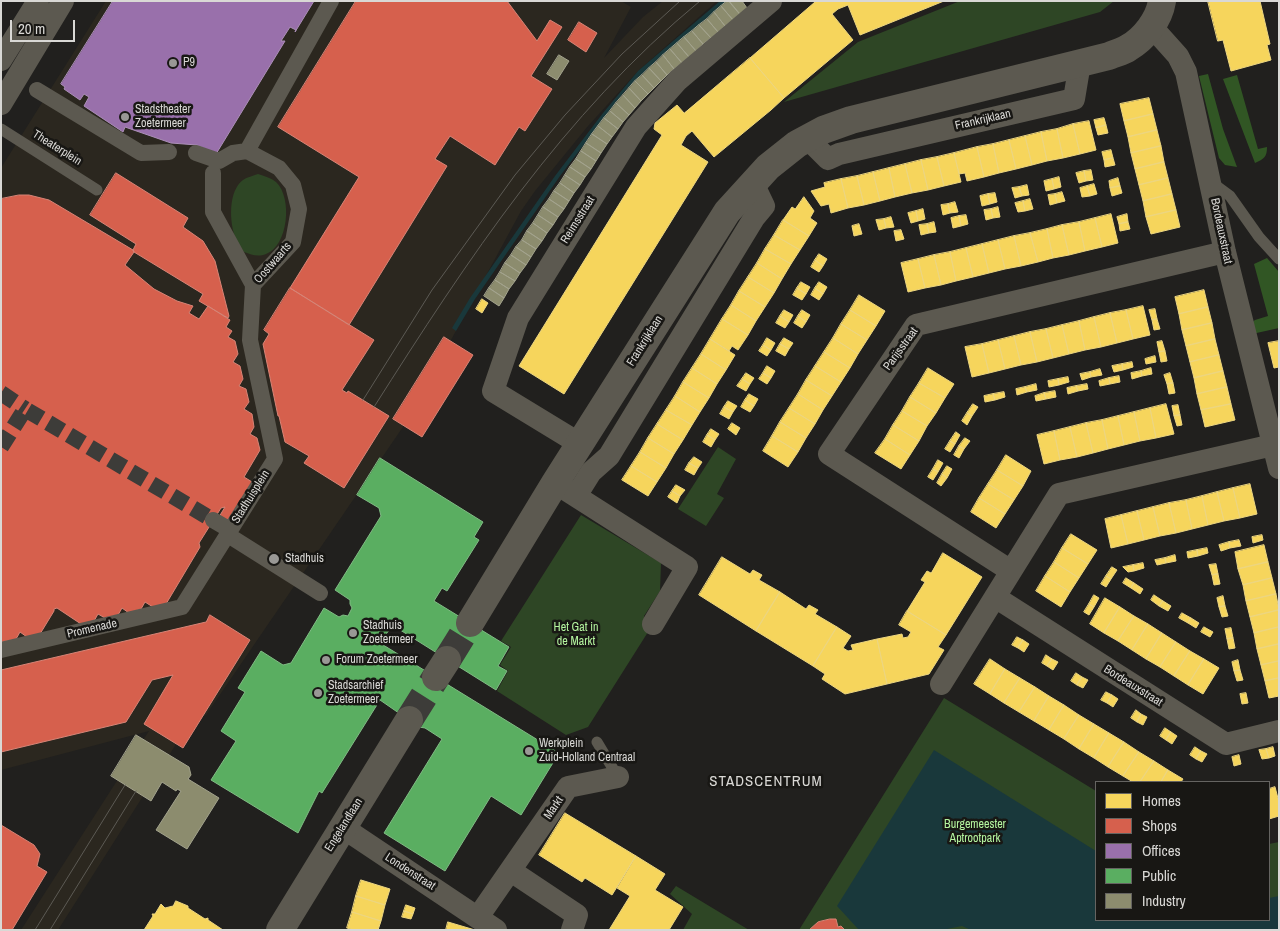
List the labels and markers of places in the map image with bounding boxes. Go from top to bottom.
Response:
place label: P9 [183,56,195,70]
marker: P9 [167,57,179,69]
place label: Stadstheater Zoetermeer [135,103,191,131]
marker: Stadstheater Zoetermeer [119,111,131,123]
marker: Stadhuis [267,552,281,566]
place label: Stadhuis [285,552,324,566]
place label: Stadhuis Zoetermeer [363,619,414,647]
marker: Stadhuis Zoetermeer [347,627,359,639]
place label: Forum Zoetermeer [336,653,418,667]
marker: Forum Zoetermeer [320,654,332,666]
place label: Stadsarchief Zoetermeer [328,679,383,707]
marker: Stadsarchief Zoetermeer [312,687,324,699]
place label: Werkplein Zuid-Holland Centraal [539,737,635,765]
marker: Werkplein Zuid-Holland Centraal [523,745,535,757]

